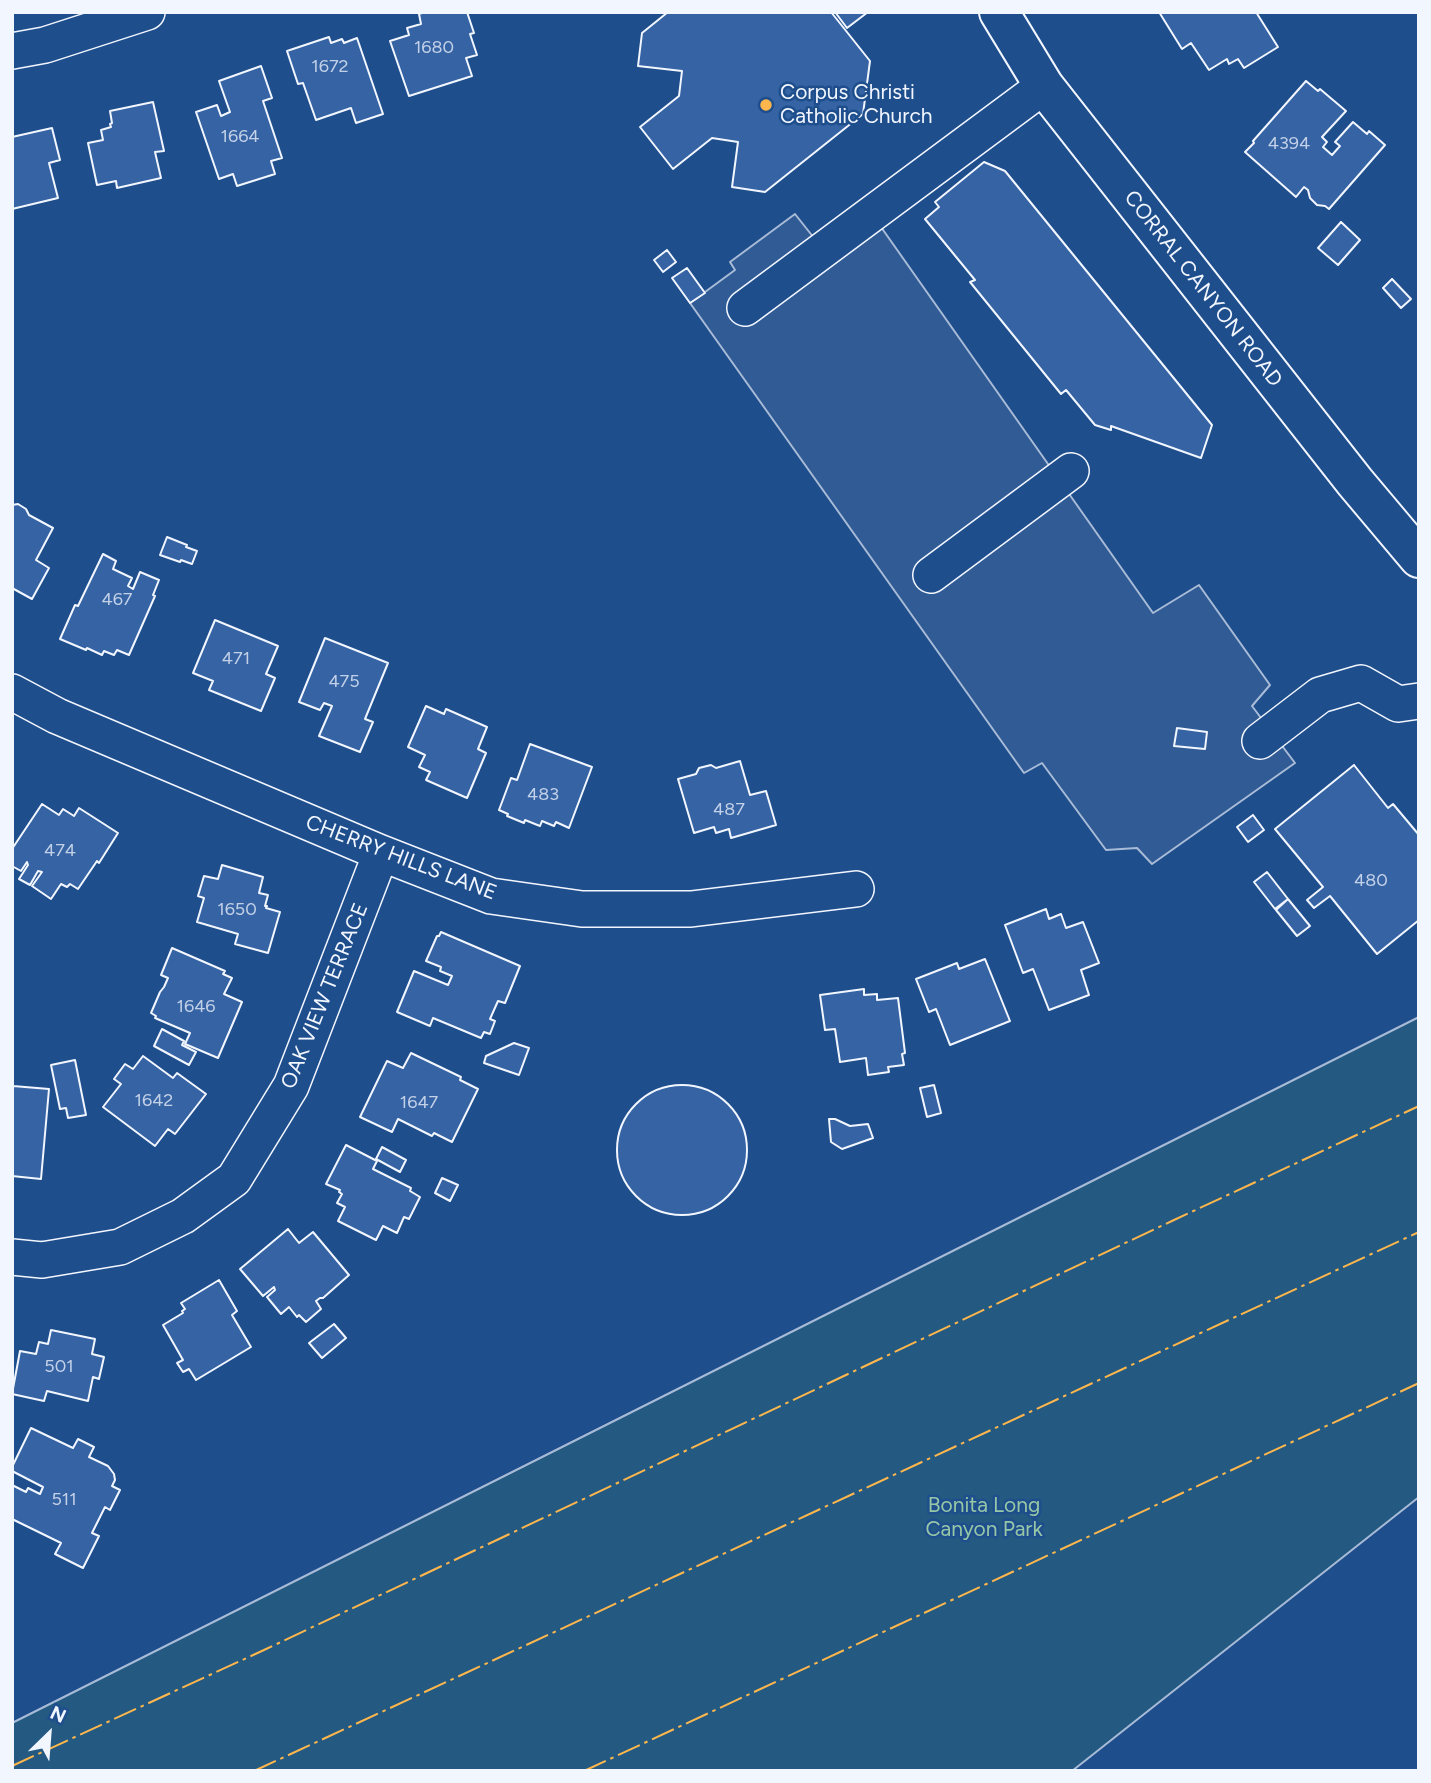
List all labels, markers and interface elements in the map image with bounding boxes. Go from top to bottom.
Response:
house number: 1680 [414,37,454,59]
house number: 1672 [311,56,349,78]
place label: Corpus Christi Catholic Church [780,80,932,130]
marker: Corpus Christi Catholic Church [758,97,774,113]
house number: 1664 [221,126,259,148]
house number: 4394 [1268,133,1310,155]
street label: CORRAL CANYON ROAD [1119,186,1287,392]
house number: 467 [101,589,133,611]
house number: 471 [222,648,250,670]
house number: 475 [328,671,360,693]
house number: 483 [527,784,559,806]
house number: 487 [713,799,745,821]
street label: CHERRY HILLS LANE [302,810,500,906]
house number: 474 [44,840,76,862]
house number: 480 [1354,870,1388,892]
house number: 1650 [217,899,257,921]
street label: OAK VIEW TERRACE [276,899,374,1093]
house number: 1646 [177,996,215,1018]
house number: 1642 [135,1090,173,1112]
house number: 1647 [400,1092,438,1114]
house number: 501 [44,1356,74,1378]
house number: 511 [51,1489,77,1511]
park label: Bonita Long Canyon Park [925,1493,1043,1543]
north arrow [14,1699,84,1769]
text: N [47,1701,70,1728]

